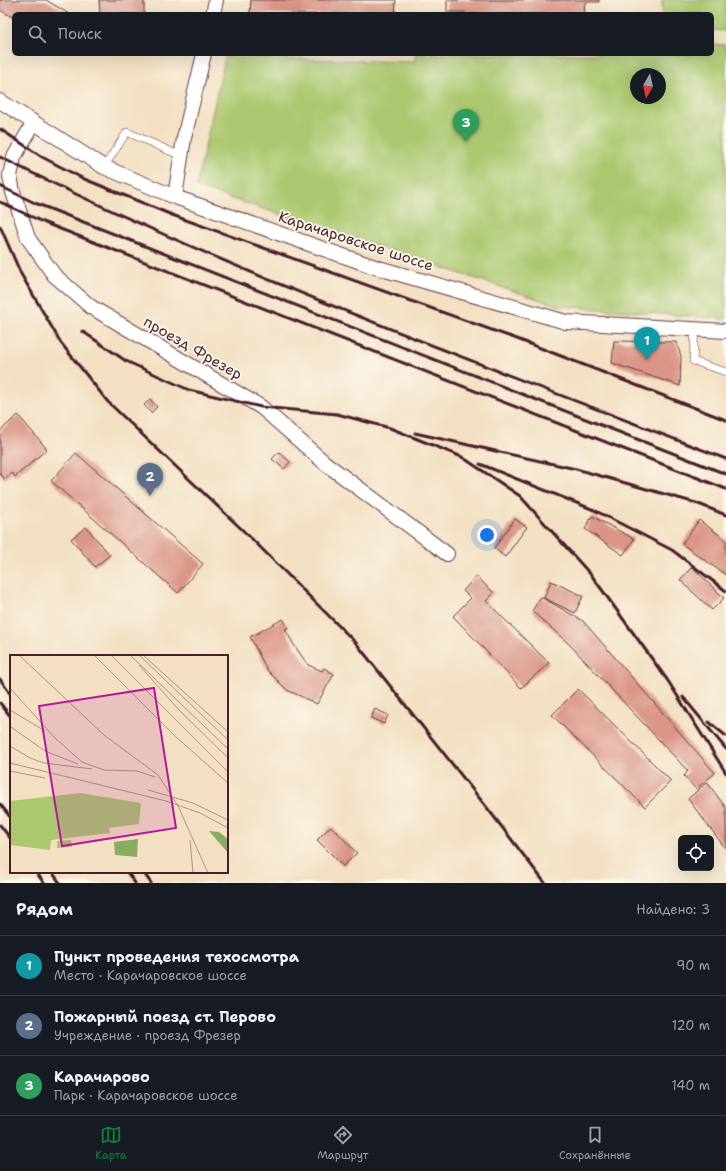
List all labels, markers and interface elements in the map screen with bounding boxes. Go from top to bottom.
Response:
search box [12,12,714,56]
icon: search [26,23,48,45]
text: Поиск [58,24,102,44]
north arrow [630,68,666,104]
pin: 3 [453,109,479,142]
street label: Карачаровское шоссе [276,206,436,276]
street label: проезд Фрезер [140,312,246,384]
pin: 1 [634,327,660,360]
pin: 2 [137,463,163,496]
your location [477,525,497,545]
inset map [10,655,228,873]
map controls [678,835,714,871]
button: locate [678,835,714,871]
text: Рядом [16,898,73,920]
text: Найдено: 3 [636,901,710,918]
text: Пункт проведения техосмотра [54,947,299,967]
text: 1 [26,957,32,974]
text: 90 m [676,957,710,974]
text: Место · Карачаровское шоссе [54,967,247,984]
text: Пожарный поезд ст. Перово [54,1007,276,1027]
text: 2 [24,1017,34,1034]
text: 120 m [672,1017,710,1034]
text: Учреждение · проезд Фрезер [54,1027,241,1044]
text: Карачарово [54,1067,150,1087]
text: 3 [24,1077,34,1094]
text: 140 m [671,1077,710,1094]
text: Парк · Карачаровское шоссе [54,1087,238,1104]
tab: Карта [95,1124,127,1163]
tab: Маршрут [317,1124,368,1163]
tab: Сохранённые [559,1124,631,1163]

